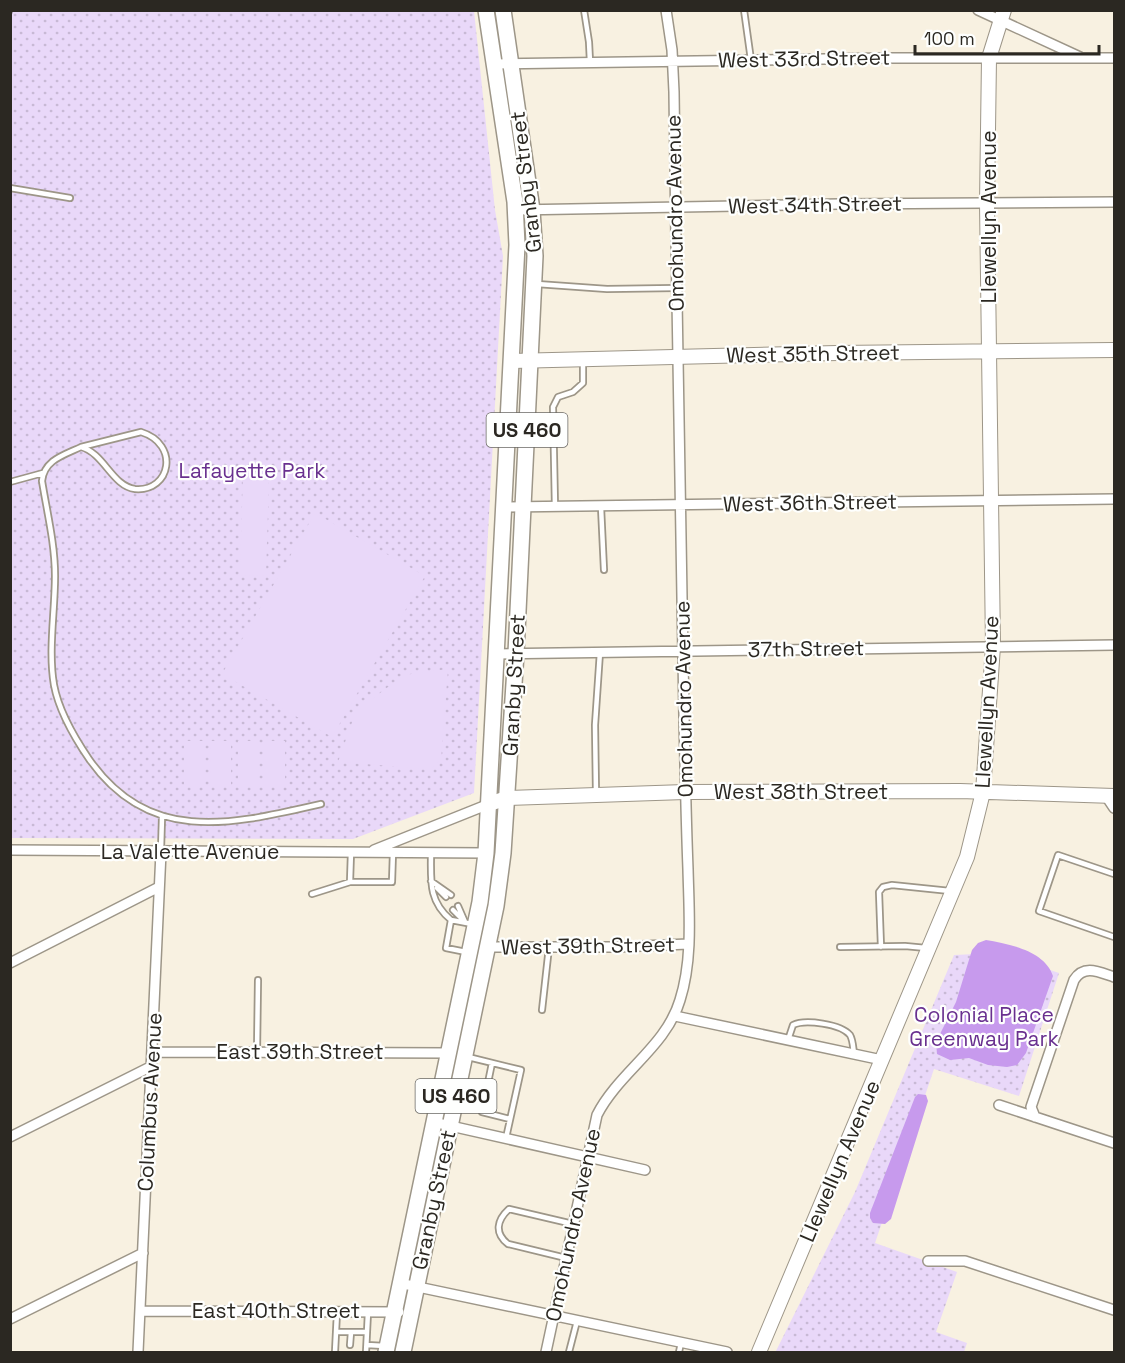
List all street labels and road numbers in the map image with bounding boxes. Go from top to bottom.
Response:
street label: West 33rd Street [718,43,890,74]
street label: Granby Street [503,110,548,254]
street label: Omohundro Avenue [659,114,690,312]
street label: Llewellyn Avenue [975,130,1002,304]
street label: West 34th Street [728,189,902,220]
street label: West 35th Street [726,338,900,369]
road number: US 460 [486,413,568,447]
street label: West 36th Street [723,487,897,518]
street label: Omohundro Avenue [668,600,699,798]
street label: Granby Street [496,613,531,757]
street label: Llewellyn Avenue [968,615,1005,789]
street label: 37th Street [747,634,865,663]
street label: West 38th Street [714,778,888,805]
street label: La Valette Avenue [101,838,279,865]
street label: West 39th Street [501,930,675,961]
street label: Columbus Avenue [131,1012,168,1192]
street label: East 39th Street [216,1038,384,1065]
street label: Llewellyn Avenue [793,1076,886,1246]
road number: US 460 [416,1079,496,1113]
street label: Omohundro Avenue [539,1126,606,1324]
street label: Granby Street [406,1127,462,1272]
street label: East 40th Street [192,1297,360,1324]

